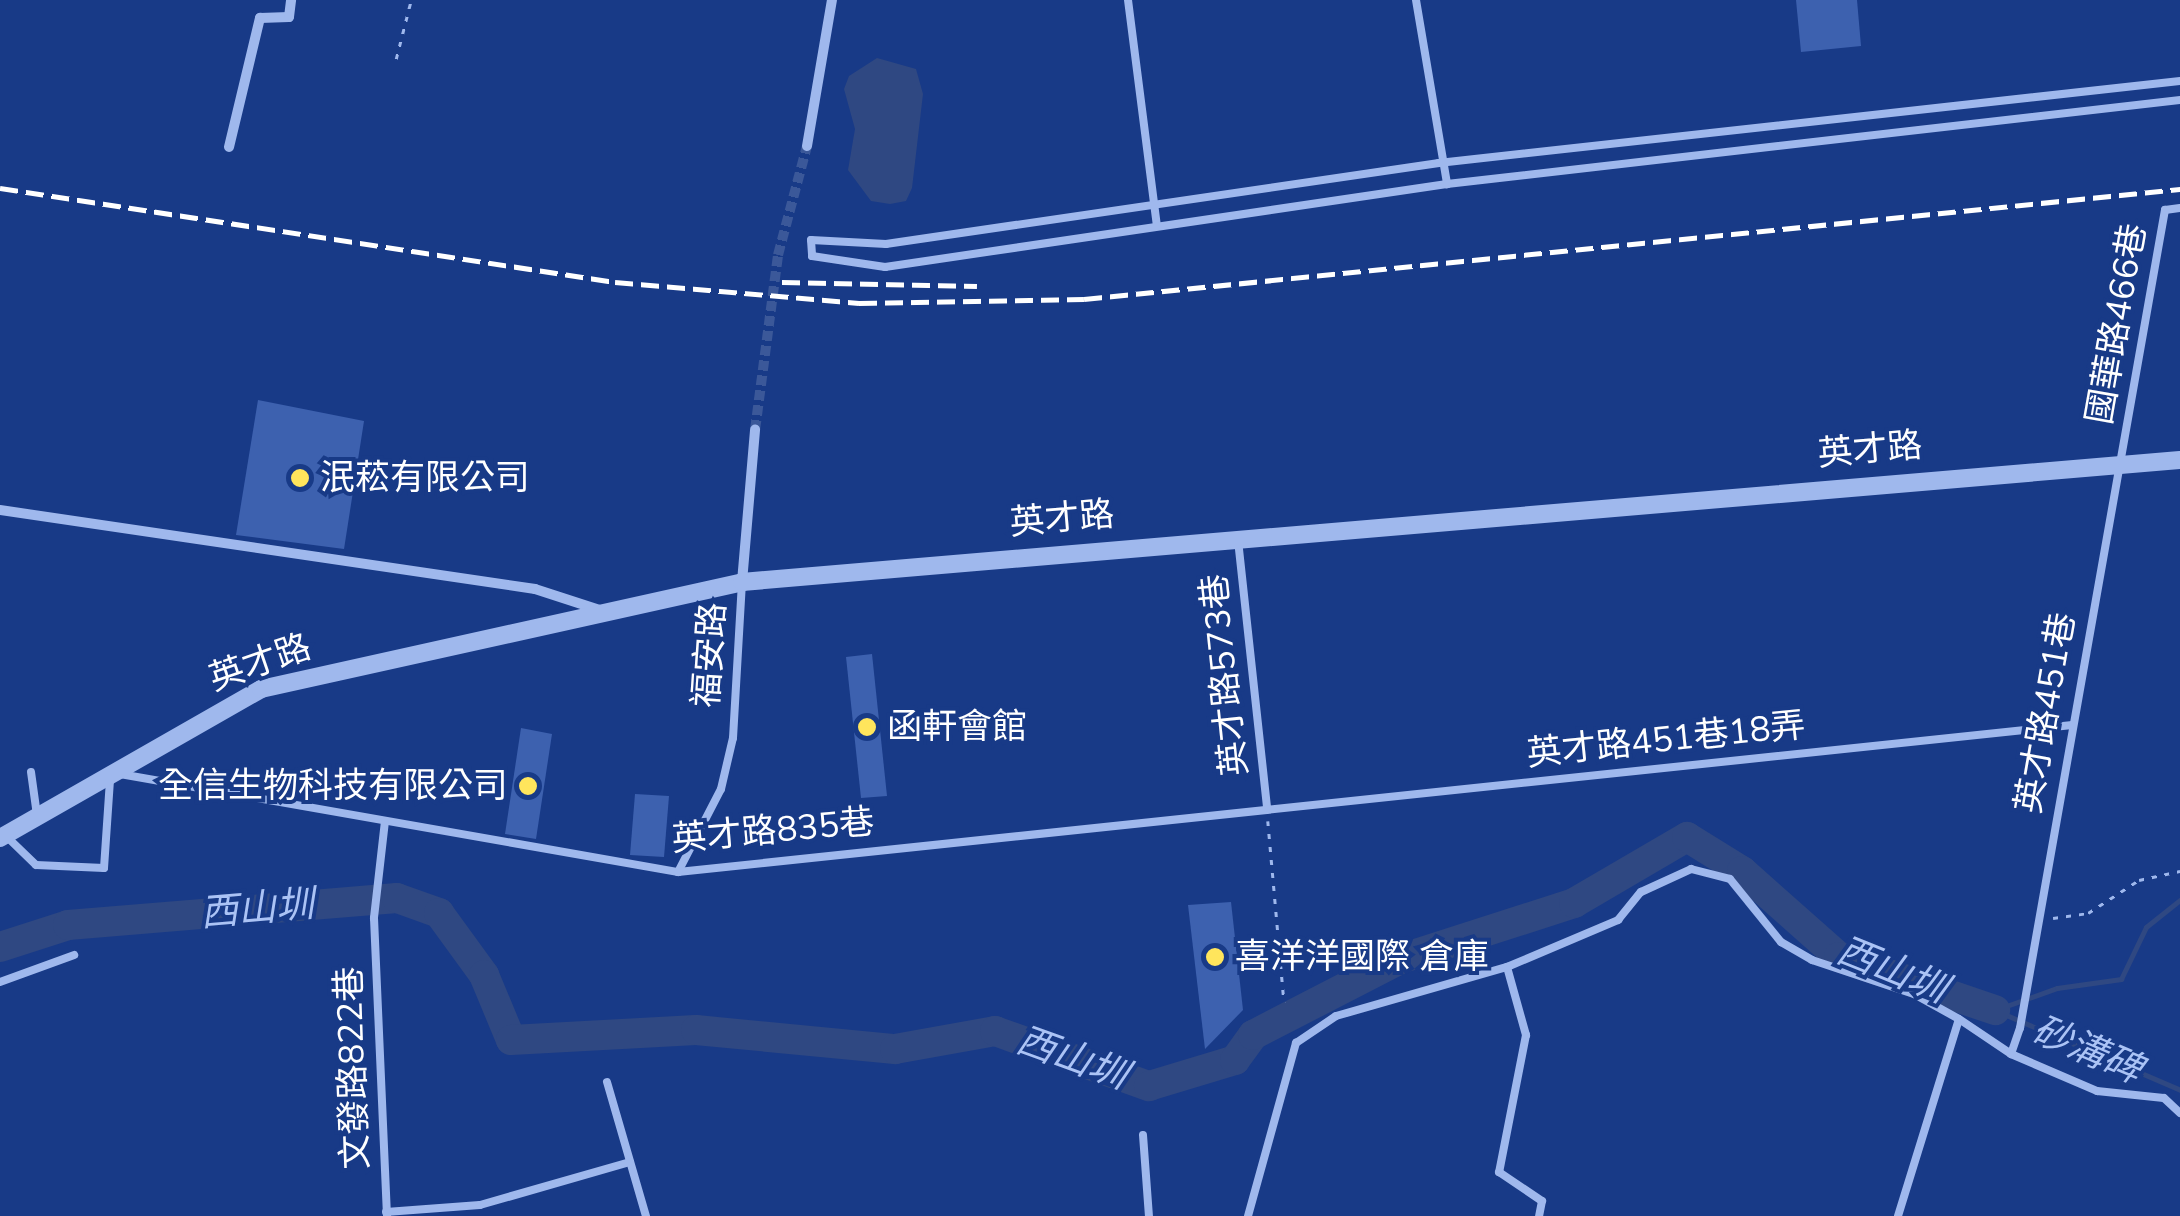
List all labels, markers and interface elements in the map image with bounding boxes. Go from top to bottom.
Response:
street label: 國華路466巷 [2079,220,2155,428]
street label: 英才路 [1816,425,1924,475]
place label: 泯菘有限公司 [320,457,530,499]
marker: 泯菘有限公司 [289,467,311,489]
street label: 英才路 [1008,494,1116,544]
street label: 英才路573巷 [1194,572,1256,778]
street label: 福安路 [685,601,735,709]
street label: 英才路451巷 [2008,609,2084,817]
street label: 英才路 [204,626,316,700]
street label: 英才路451巷18弄 [1525,704,1807,776]
place label: 函軒會館 [887,706,1027,748]
marker: 函軒會館 [856,716,878,738]
place label: 全信生物科技有限公司 [158,765,508,807]
marker: 全信生物科技有限公司 [517,775,539,797]
street label: 英才路835巷 [670,801,876,861]
water label: 西山圳 [198,881,316,937]
water label: 西山圳 [1831,928,1953,1012]
place label: 喜洋洋國際 倉庫 [1235,936,1489,978]
marker: 喜洋洋國際 倉庫 [1204,946,1226,968]
street label: 文發路822巷 [328,966,378,1170]
water label: 砂溝碑 [2026,1007,2148,1093]
water label: 西山圳 [1011,1017,1133,1099]

